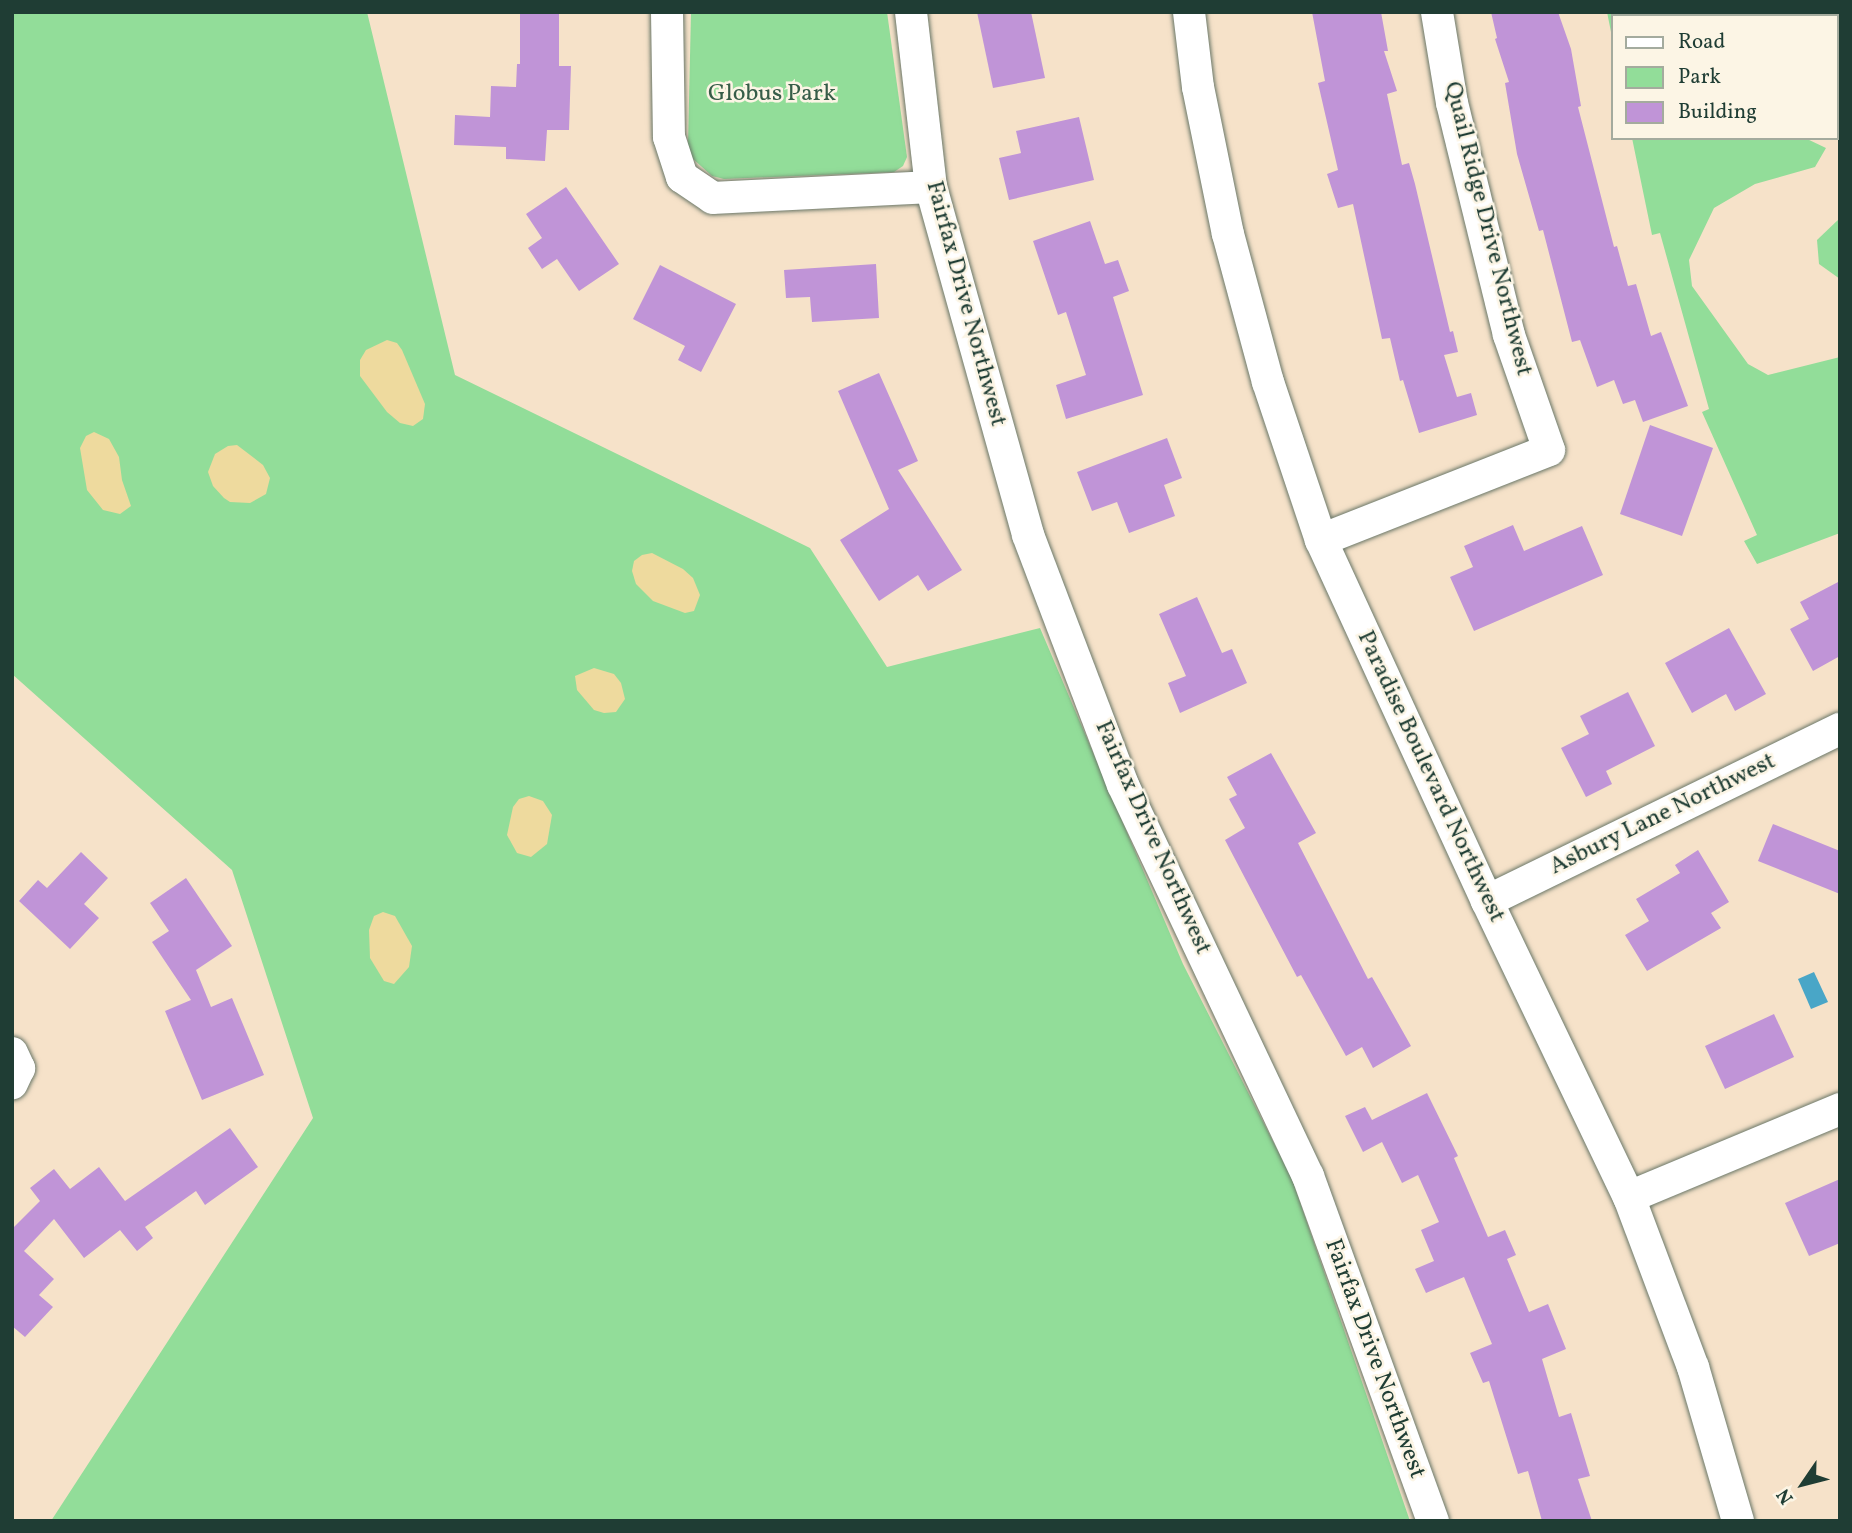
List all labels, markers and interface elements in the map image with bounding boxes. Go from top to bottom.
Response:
legend [1610,14,1838,140]
text: Road [1678,28,1725,57]
text: Park [1678,63,1721,92]
street label: Quail Ridge Drive Northwest [1436,79,1538,379]
park label: Globus Park [708,81,836,109]
text: Building [1678,98,1757,127]
street label: Fairfax Drive Northwest [918,178,1012,430]
street label: Paradise Boulevard Northwest [1350,627,1510,927]
street label: Fairfax Drive Northwest [1087,717,1217,959]
street label: Asbury Lane Northwest [1545,748,1781,882]
street label: Fairfax Drive Northwest [1317,1235,1431,1483]
north arrow [1768,1449,1838,1519]
text: N [1771,1483,1800,1509]

